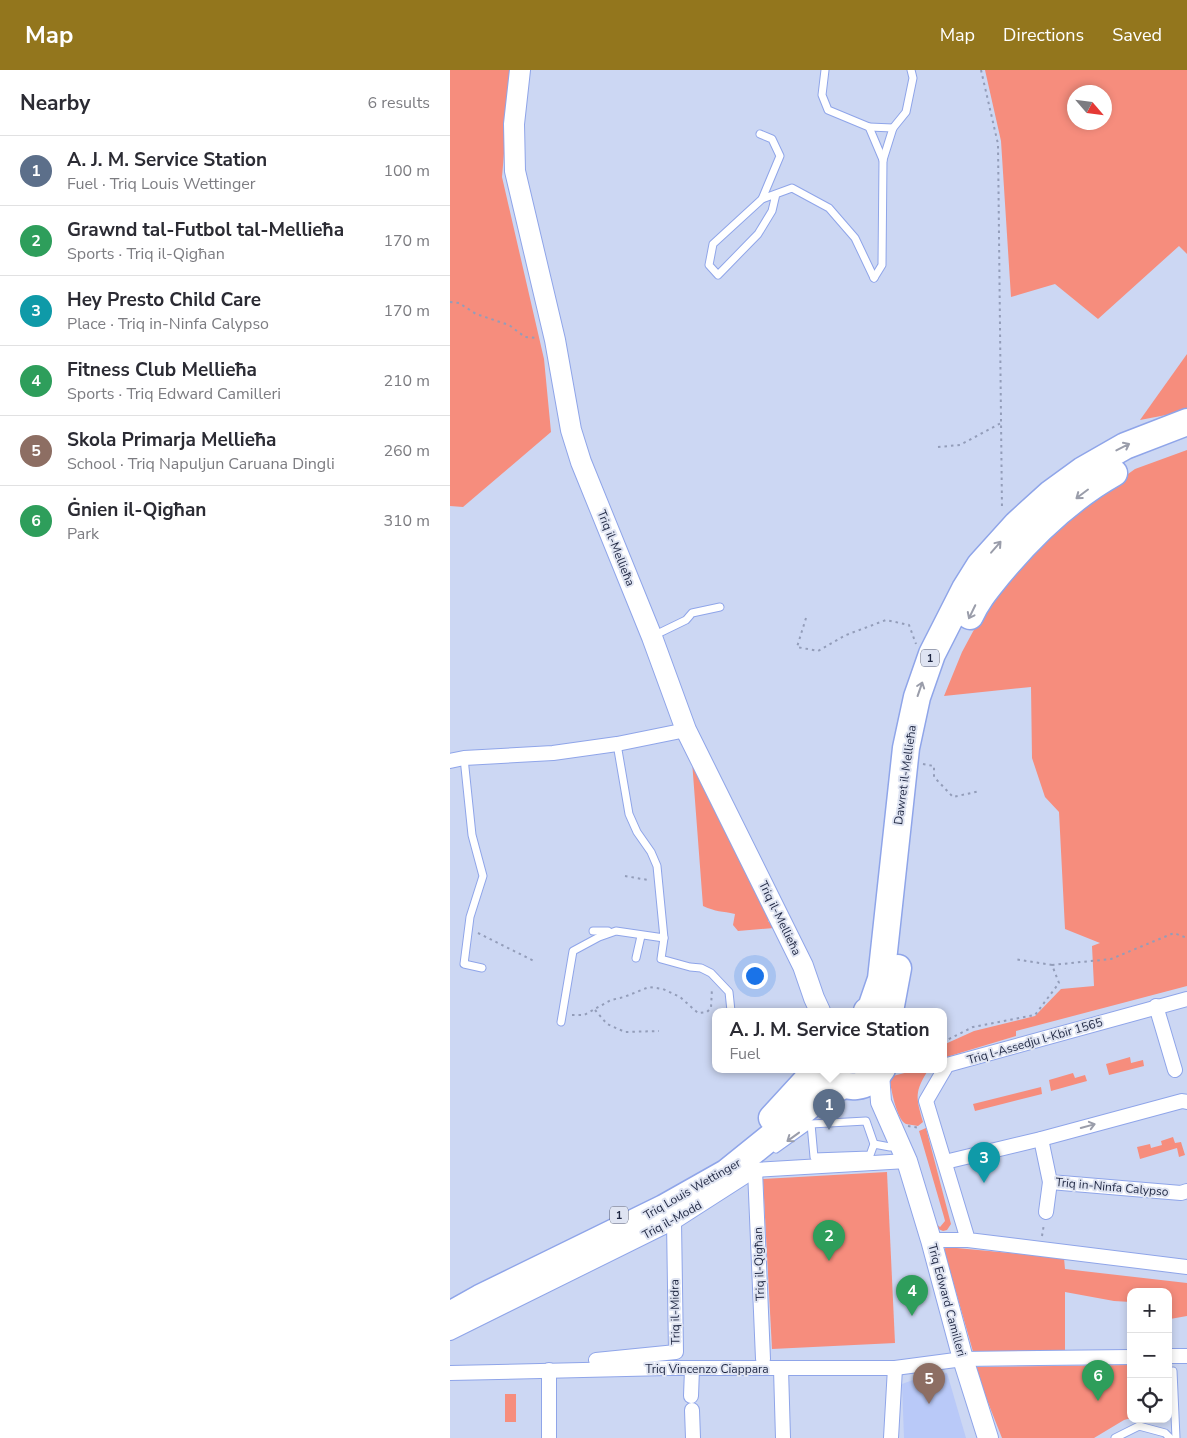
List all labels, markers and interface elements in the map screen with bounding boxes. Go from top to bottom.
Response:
text: Map [25,19,73,51]
text: Map [940,23,975,47]
text: Directions [1003,23,1084,47]
text: Saved [1112,23,1162,47]
north arrow [1067,85,1112,130]
text: Nearby [20,89,90,117]
text: 6 results [368,92,430,114]
text: A. J. M. Service Station [67,147,267,173]
text: 1 [31,160,41,182]
text: 100 m [383,160,430,182]
text: Fuel · Triq Louis Wettinger [67,173,256,195]
text: Grawnd tal-Futbol tal-Mellieħa [67,217,344,243]
text: 2 [31,230,41,252]
text: 170 m [383,230,430,252]
text: Sports · Triq il-Qigħan [67,243,225,265]
text: Hey Presto Child Care [67,287,261,313]
text: 3 [31,300,41,322]
text: 170 m [383,300,430,322]
text: Place · Triq in-Ninfa Calypso [67,313,269,335]
text: Fitness Club Mellieħa [67,357,257,383]
text: 4 [31,370,41,392]
text: 210 m [383,370,430,392]
text: Sports · Triq Edward Camilleri [67,383,281,405]
text: Skola Primarja Mellieħa [67,427,277,453]
text: 5 [31,440,41,462]
text: 260 m [383,440,430,462]
one-way arrow [1115,442,1130,452]
text: School · Triq Napuljun Caruana Dingli [67,453,335,475]
one-way arrow [1076,488,1089,499]
text: Ġnien il-Qigħan [67,497,206,523]
street label: Triq il-Mellieħa [593,507,639,589]
text: 6 [31,510,41,532]
text: 310 m [383,510,430,532]
text: Park [67,523,99,545]
one-way arrow [991,541,1002,554]
one-way arrow [967,604,977,619]
road number: 1 [921,650,939,666]
one-way arrow [916,682,925,697]
street label: Dawret il-Mellieħa [890,724,920,826]
street label: Triq il-Mellieħa [755,878,805,958]
your location [742,963,768,989]
popup [712,1008,947,1073]
street label: Triq l-Assedju l-Kbir 1565 [965,1014,1105,1068]
text: A. J. M. Service Station [729,1017,930,1043]
text: Fuel [729,1043,760,1065]
pin: 1 [813,1089,845,1130]
one-way arrow [1079,1121,1095,1130]
one-way arrow [786,1132,800,1142]
pin: 3 [968,1142,1000,1183]
street label: Triq Louis Wettinger [641,1154,744,1223]
street label: Triq in-Ninfa Calypso [1055,1174,1169,1200]
street label: Triq il-Modd [639,1197,705,1243]
road number: 1 [610,1206,628,1224]
pin: 2 [813,1220,845,1261]
street label: Triq il-Qigħan [750,1227,768,1301]
street label: Triq Edward Camilleri [924,1242,970,1358]
pin: 4 [896,1275,928,1316]
street label: Triq il-Midra [666,1279,684,1345]
map controls [1127,1288,1172,1423]
button: + [1127,1288,1172,1333]
button: − [1127,1333,1172,1378]
pin: 6 [1082,1360,1114,1401]
street label: Triq Vincenzo Ciappara [645,1361,769,1377]
pin: 5 [913,1363,945,1404]
button: locate [1127,1378,1172,1423]

